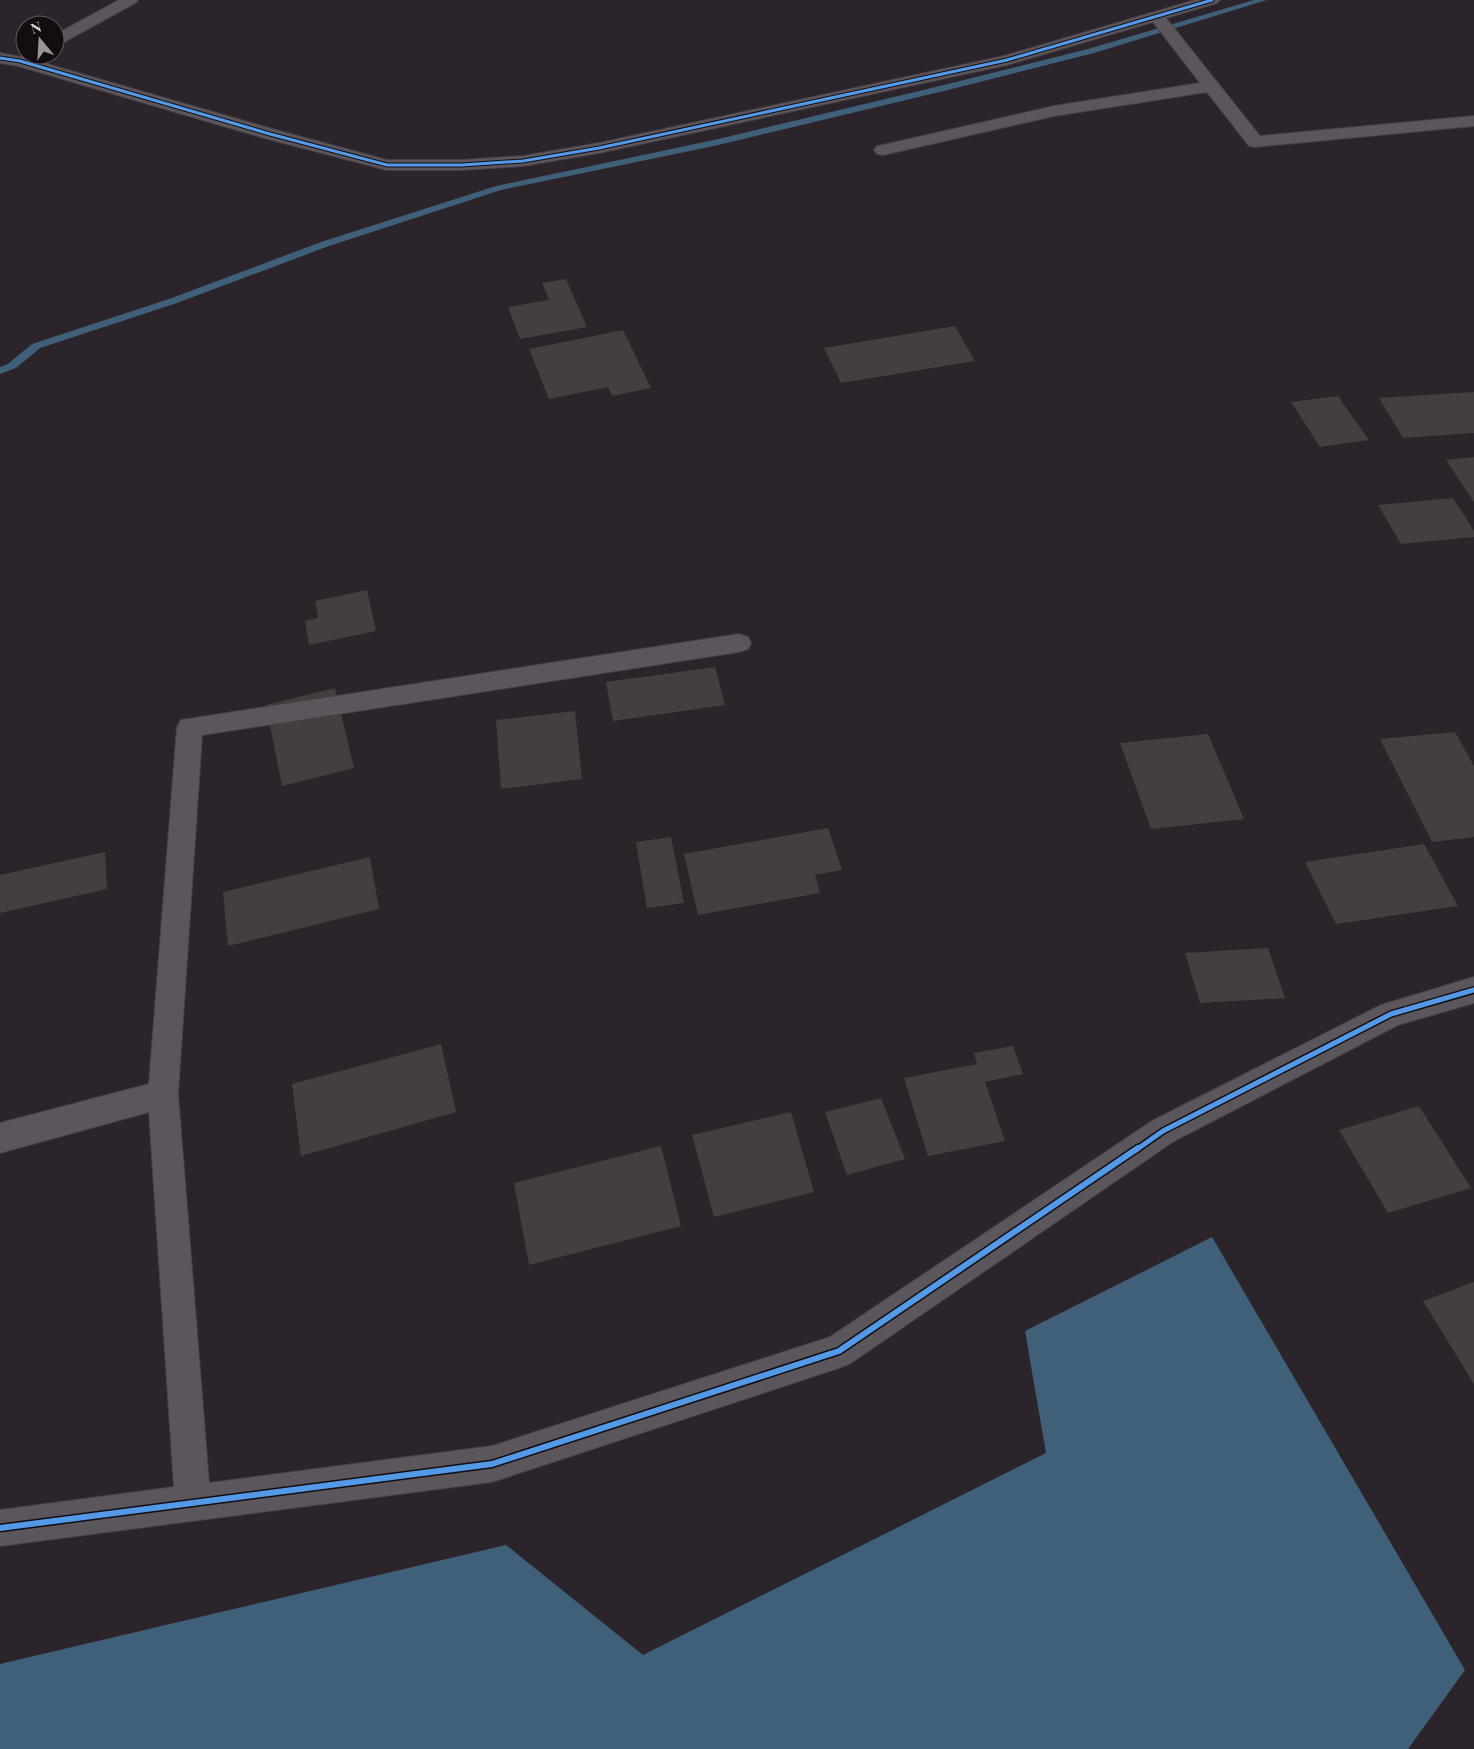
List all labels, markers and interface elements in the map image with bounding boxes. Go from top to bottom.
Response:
north arrow [15,15,65,65]
text: N [28,17,44,38]

